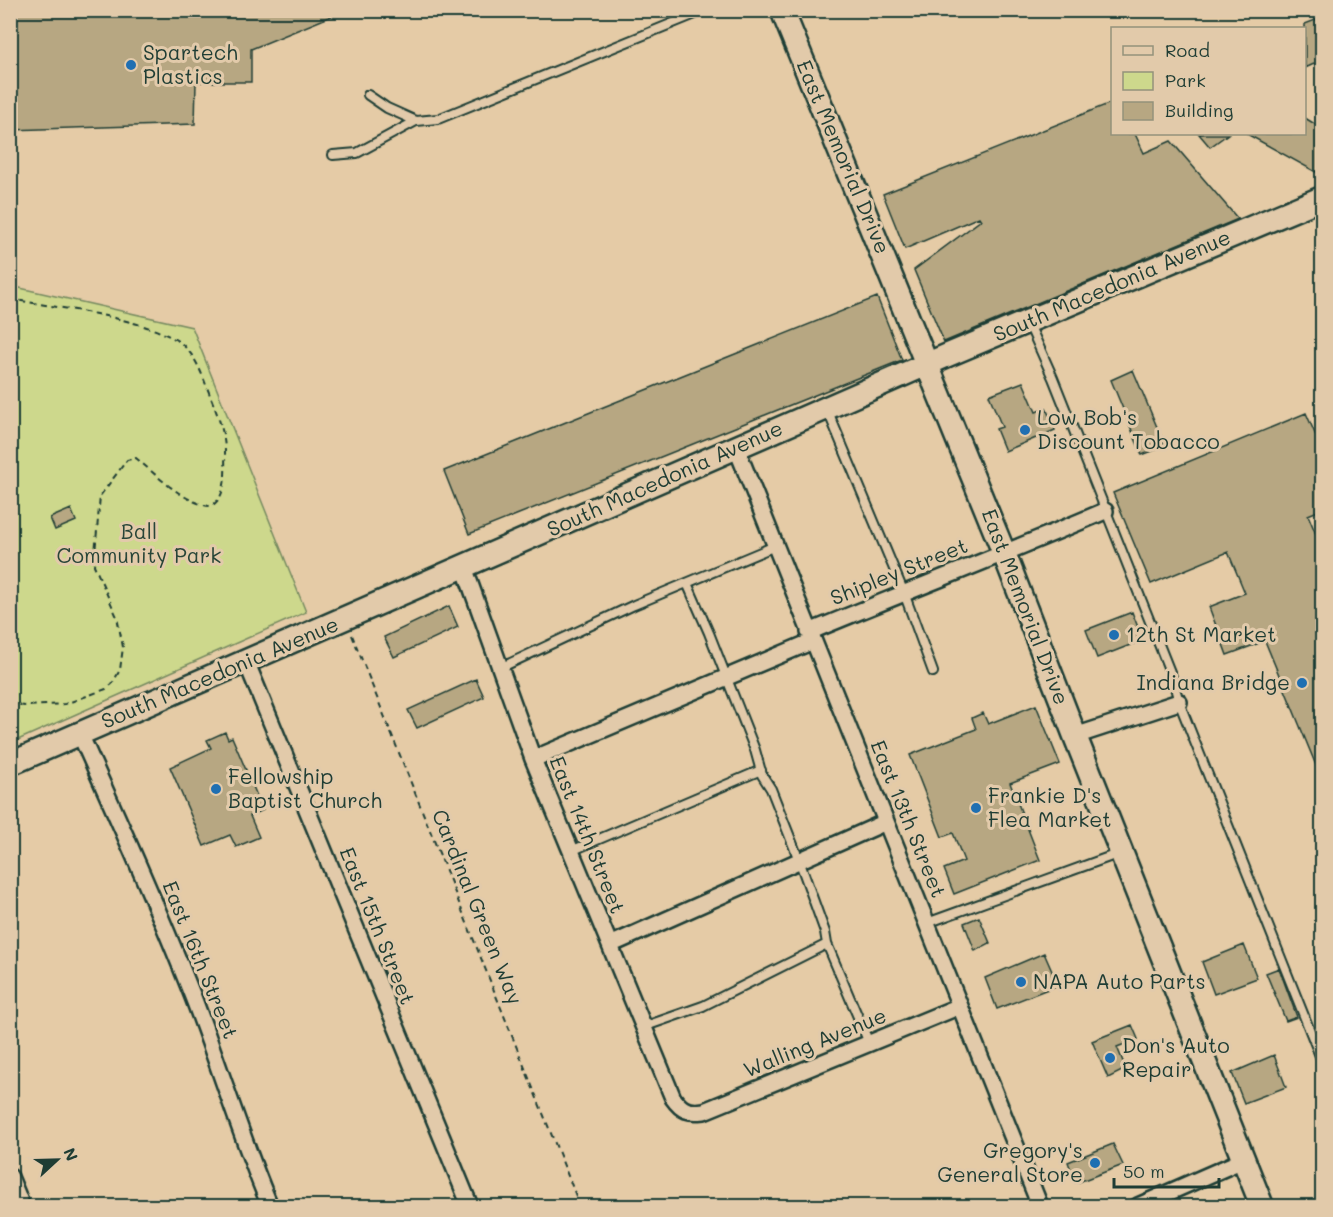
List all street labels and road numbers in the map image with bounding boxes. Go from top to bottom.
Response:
street label: East Memorial Drive [791,56,897,257]
street label: South Macedonia Avenue [989,222,1234,347]
street label: South Macedonia Avenue [542,413,786,542]
street label: East Memorial Drive [977,505,1076,708]
street label: Shipley Street [826,531,971,610]
street label: South Macedonia Avenue [97,609,342,734]
street label: East 13th Street [865,736,953,901]
street label: East 14th Street [544,752,632,917]
street label: Cardinal Green Way [427,805,530,1008]
street label: East 15th Street [334,843,422,1008]
street label: East 16th Street [157,876,245,1042]
street label: Walling Avenue [739,1001,890,1083]

